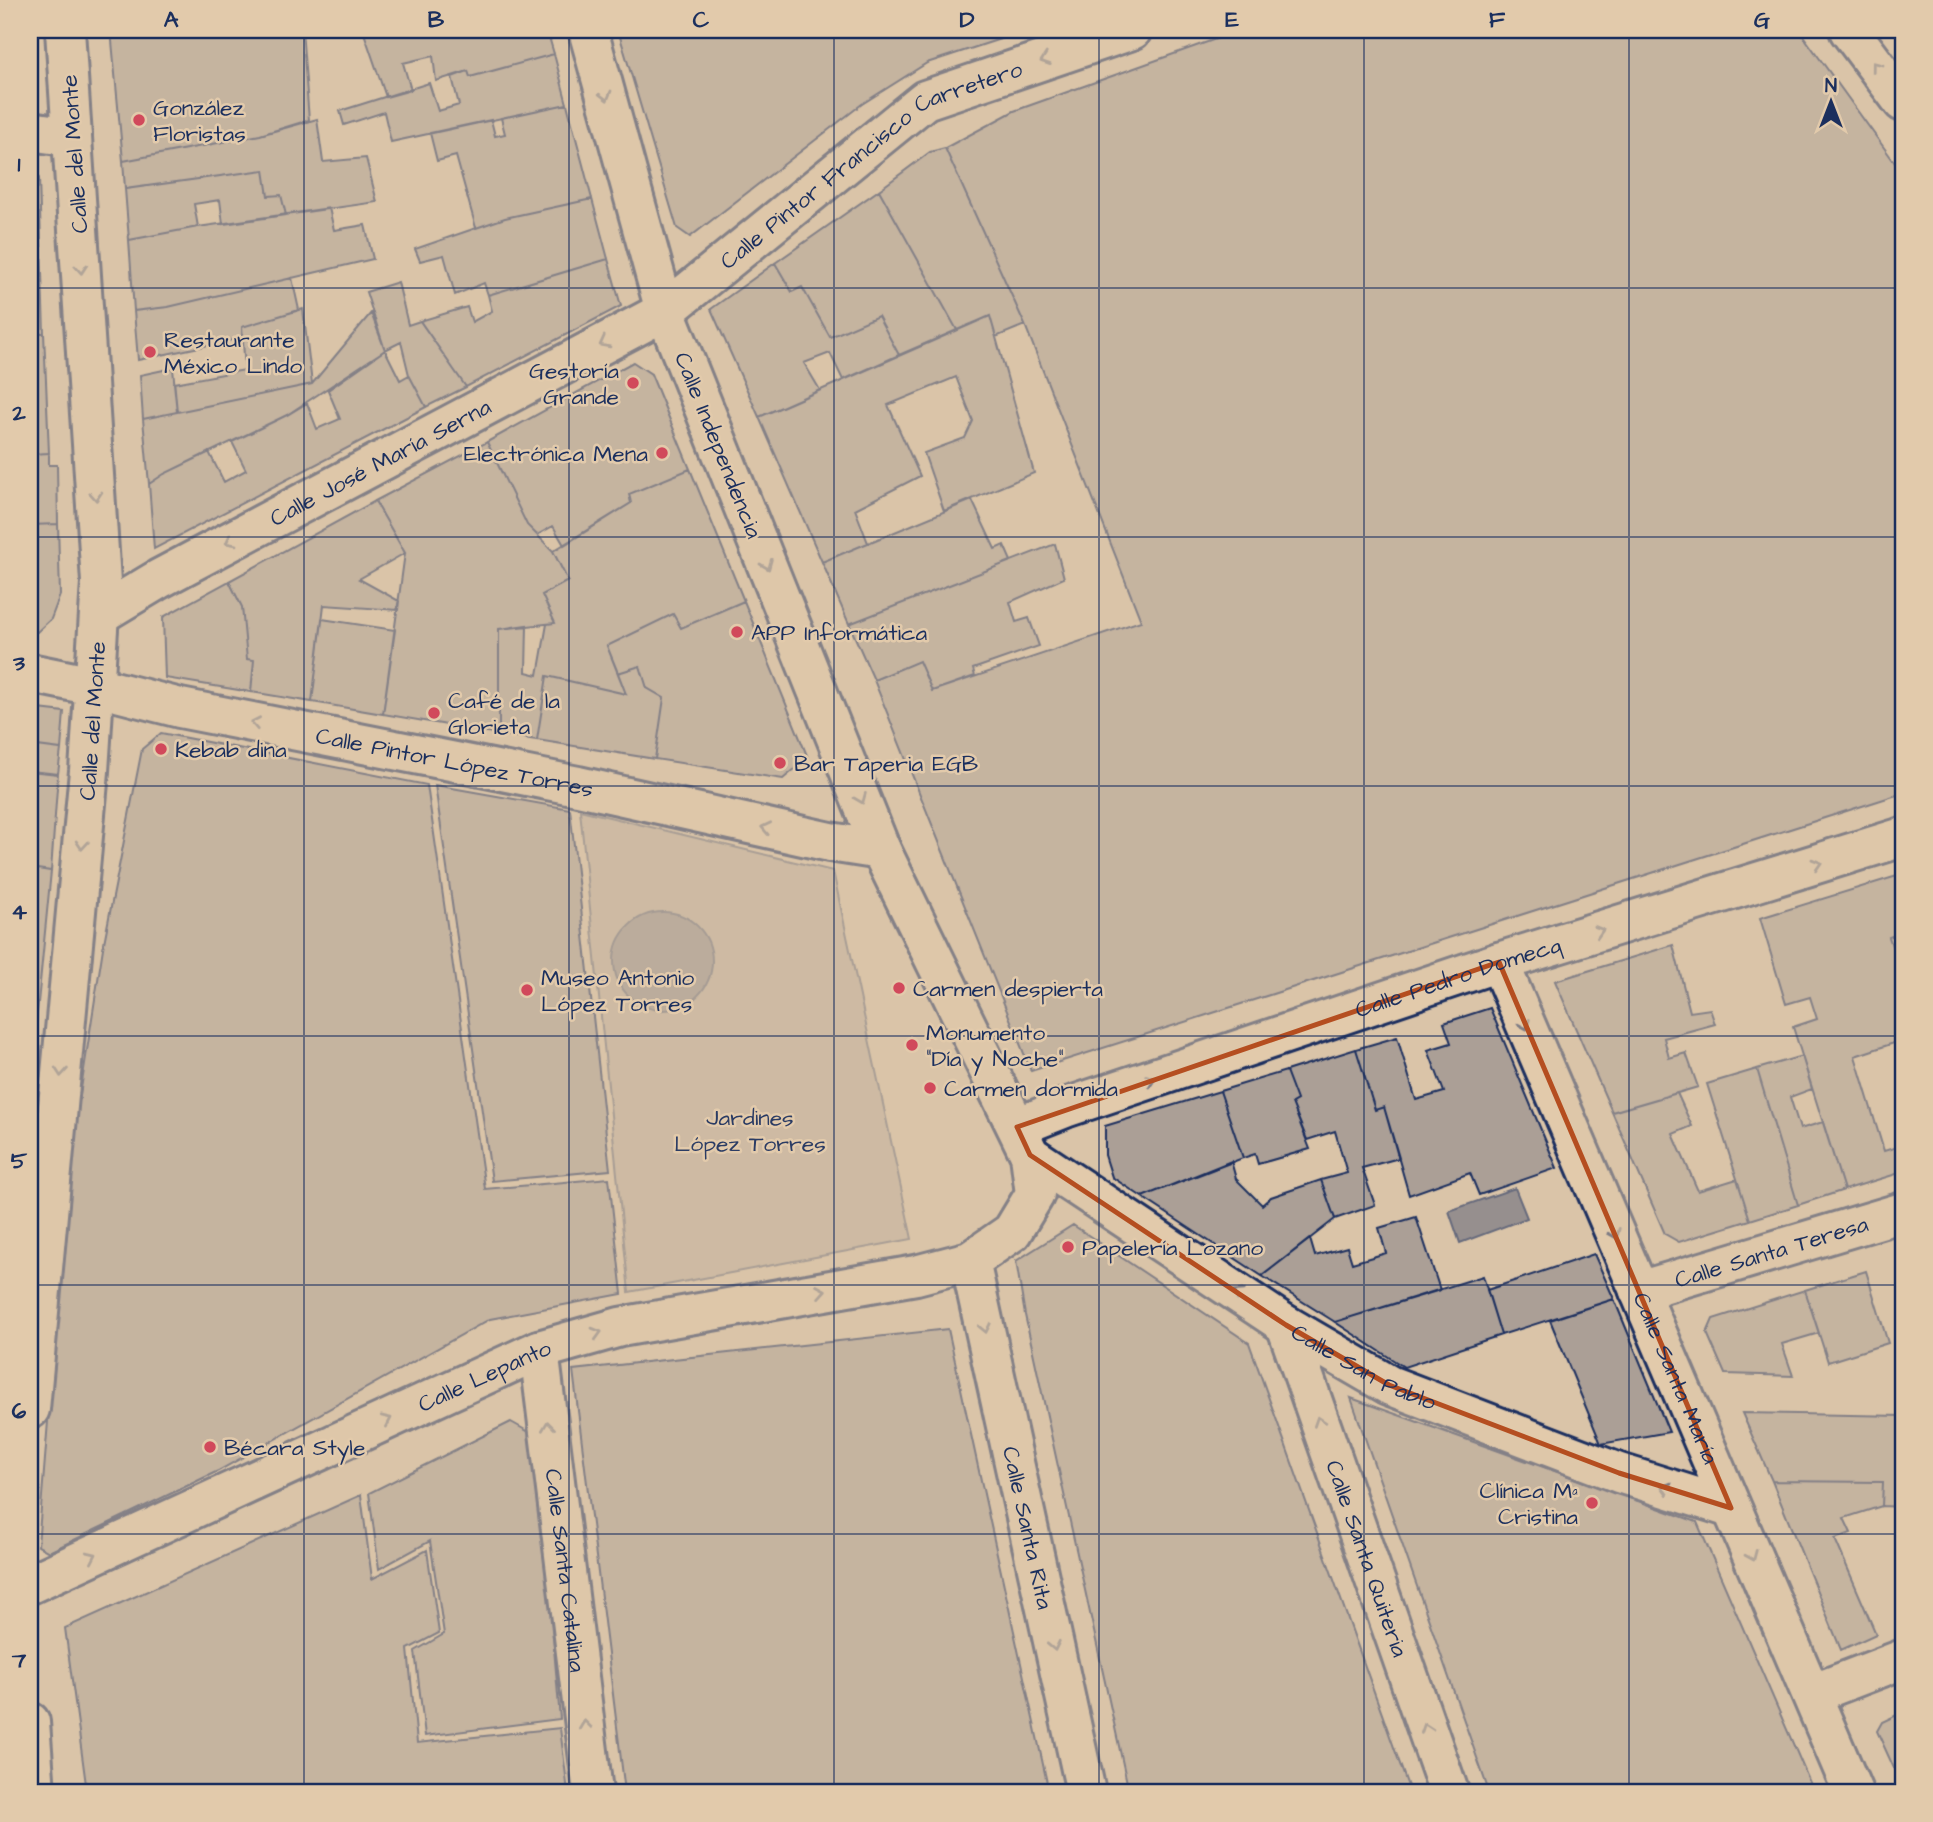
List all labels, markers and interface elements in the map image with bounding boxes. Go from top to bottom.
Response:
text: A [164,4,179,36]
text: B [428,4,445,36]
text: C [693,4,710,36]
text: D [960,4,975,36]
text: E [1225,4,1239,36]
text: F [1489,4,1506,36]
text: G [1754,4,1770,36]
one-way arrow [1039,52,1051,66]
street label: Calle Pintor Francisco Carretero [713,53,1027,277]
one-way arrow [1872,61,1885,74]
north arrow [1797,66,1867,136]
street label: Calle del Monte [53,73,97,234]
text: N [1825,73,1837,100]
one-way arrow [598,89,612,101]
place label: González Floristas [153,92,246,150]
marker: González Floristas [131,112,147,128]
text: 1 [18,148,21,180]
one-way arrow [73,264,88,275]
place label: Restaurante México Lindo [164,324,302,382]
one-way arrow [599,334,612,348]
marker: Restaurante México Lindo [142,344,158,360]
street label: Calle Independencia [666,347,770,544]
place label: Gestoría Grande [529,355,619,413]
marker: Gestoría Grande [625,375,641,391]
street label: Calle José María Serna [264,391,497,535]
text: 2 [11,397,26,429]
place label: Electrónica Mena [464,438,648,470]
marker: Electrónica Mena [654,445,670,461]
one-way arrow [89,491,104,502]
one-way arrow [225,533,237,546]
one-way arrow [758,558,772,570]
place label: APP Informática [751,617,927,649]
marker: APP Informática [729,624,745,640]
street label: Calle del Monte [71,640,114,802]
text: 3 [12,647,25,679]
place label: Café de la Glorieta [448,685,560,743]
marker: Café de la Glorieta [426,705,442,721]
one-way arrow [250,716,261,731]
street label: Calle Pintor López Torres [313,720,596,806]
place label: Kebab dina [175,734,287,766]
marker: Kebab dina [153,741,169,757]
place label: Bar Taperia EGB [794,748,978,780]
marker: Bar Taperia EGB [772,755,788,771]
one-way arrow [852,792,866,804]
one-way arrow [760,821,772,836]
one-way arrow [75,840,90,851]
one-way arrow [1810,858,1822,872]
text: 4 [11,896,27,928]
one-way arrow [1593,925,1605,940]
street label: Calle Pedro Domecq [1351,929,1565,1026]
place label: Museo Antonio López Torres [541,962,694,1020]
place label: Carmen despierta [913,973,1103,1005]
marker: Carmen despierta [891,980,907,996]
marker: Museo Antonio López Torres [519,982,535,998]
place label: Monumento "Día y Noche" [926,1017,1064,1076]
one-way arrow [1517,1018,1531,1030]
marker: Monumento "Día y Noche" [904,1037,920,1053]
one-way arrow [54,1067,69,1078]
place label: Carmen dormida [944,1073,1118,1105]
one-way arrow [1144,1073,1156,1088]
marker: Carmen dormida [922,1080,938,1096]
park label: Jardines López Torres [674,1102,826,1160]
text: 5 [11,1145,28,1177]
street label: Calle Santa Teresa [1671,1208,1872,1296]
one-way arrow [1606,1228,1620,1240]
place label: Papelería Lozano [1082,1232,1263,1264]
marker: Papelería Lozano [1060,1239,1076,1255]
one-way arrow [815,1284,827,1299]
street label: Calle Santa María [1625,1287,1726,1469]
one-way arrow [1233,1289,1246,1301]
street label: Calle San Pablo [1285,1316,1441,1419]
one-way arrow [976,1322,991,1334]
one-way arrow [591,1327,603,1342]
street label: Calle Lepanto [413,1332,555,1421]
text: 6 [12,1395,27,1427]
one-way arrow [380,1414,393,1428]
one-way arrow [1313,1415,1327,1427]
one-way arrow [541,1420,556,1432]
place label: Bécara Style [224,1432,365,1465]
marker: Bécara Style [202,1439,218,1455]
street label: Calle Santa Rita [994,1443,1061,1613]
street label: Calle Santa Quiteria [1317,1456,1416,1662]
street label: Calle Santa Catalina [537,1467,593,1674]
place label: Clínica Mª Cristina [1479,1475,1578,1533]
one-way arrow [1660,1481,1672,1496]
marker: Clínica Mª Cristina [1584,1495,1600,1511]
one-way arrow [1744,1549,1758,1561]
one-way arrow [85,1550,97,1564]
one-way arrow [1046,1640,1060,1652]
text: 7 [11,1644,27,1676]
one-way arrow [577,1719,592,1730]
one-way arrow [1420,1722,1434,1734]

